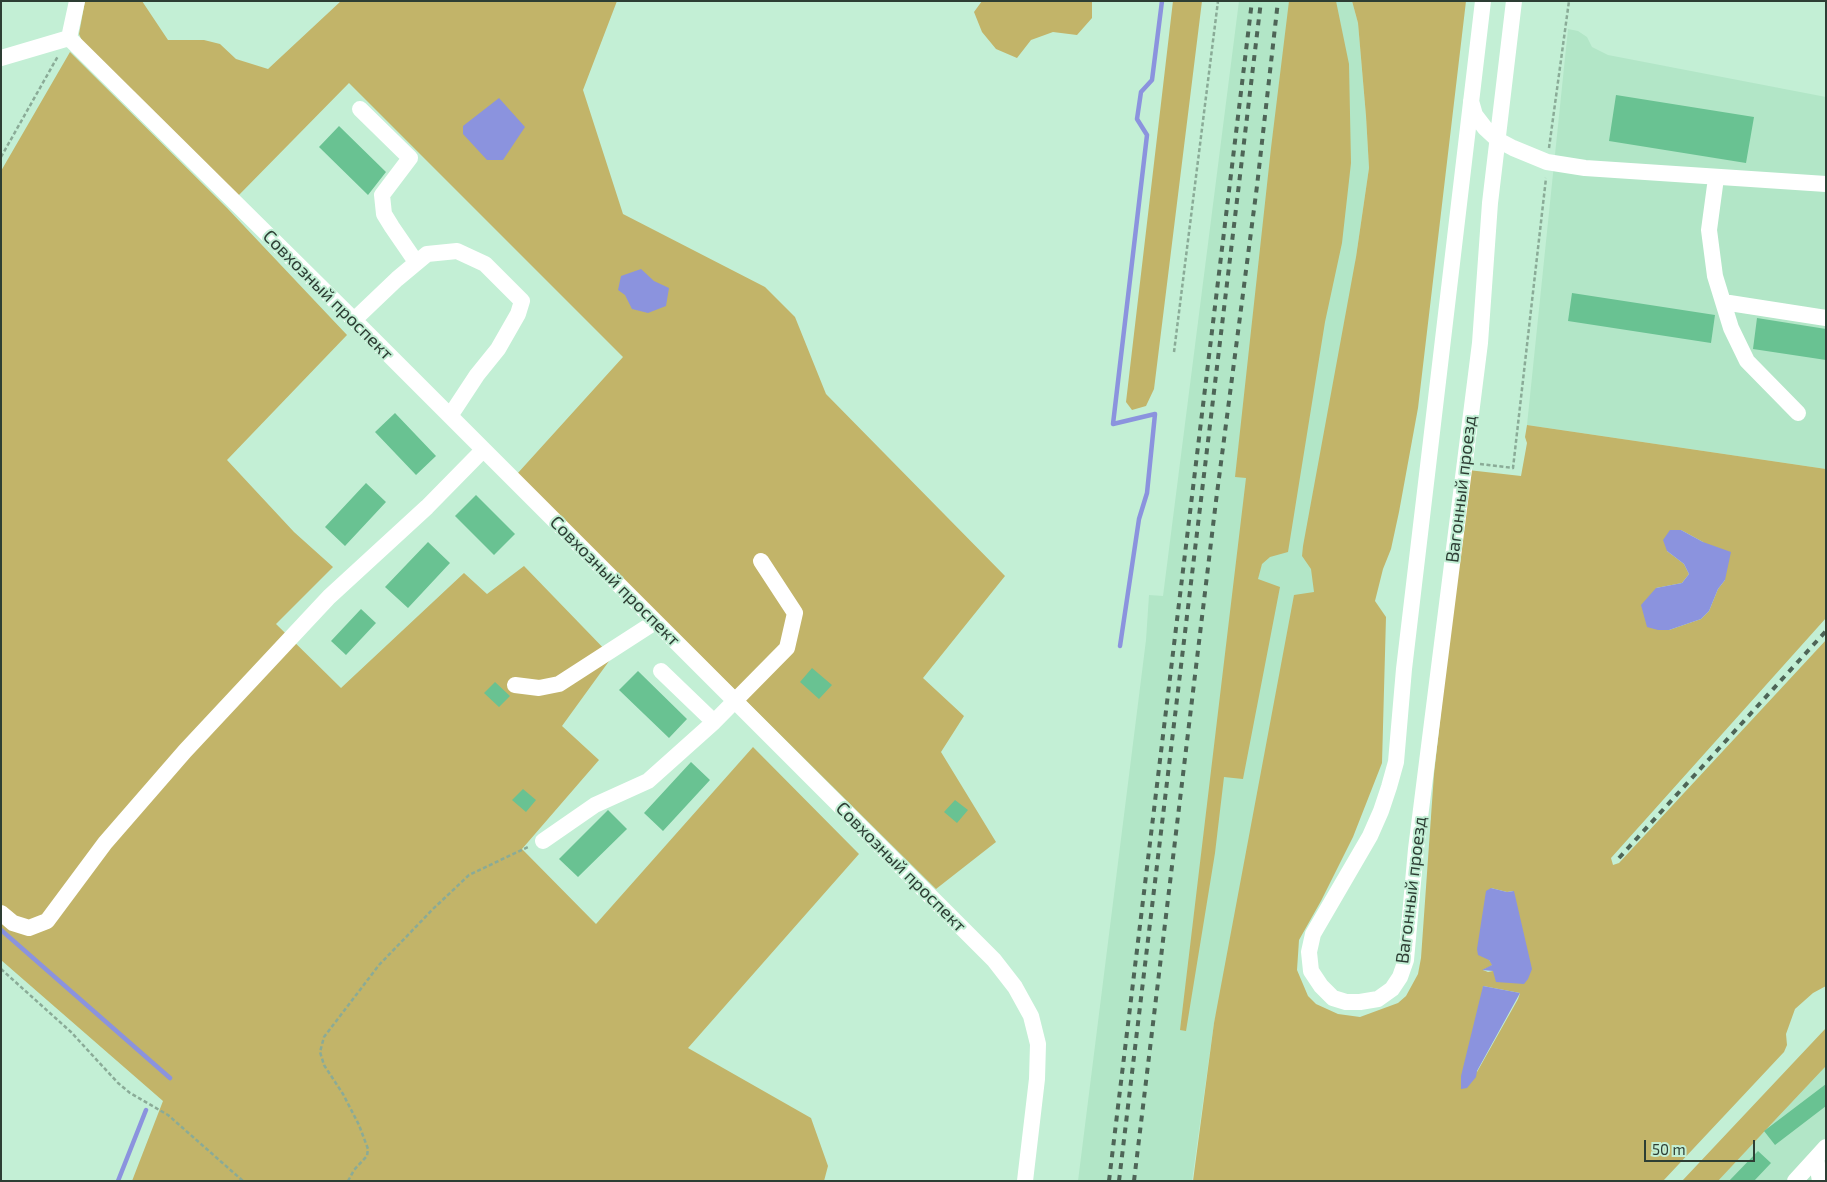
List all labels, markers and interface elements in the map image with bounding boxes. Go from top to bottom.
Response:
street label: Совхозный проспект [258,225,398,365]
street label: Вагонный проезд [1441,414,1481,564]
street label: Совхозный проспект [545,511,685,651]
street label: Совхозный проспект [831,797,971,937]
street label: Вагонный проезд [1391,815,1431,965]
scale bar [1647,1130,1758,1162]
text: 50 m [1652,1140,1686,1158]

